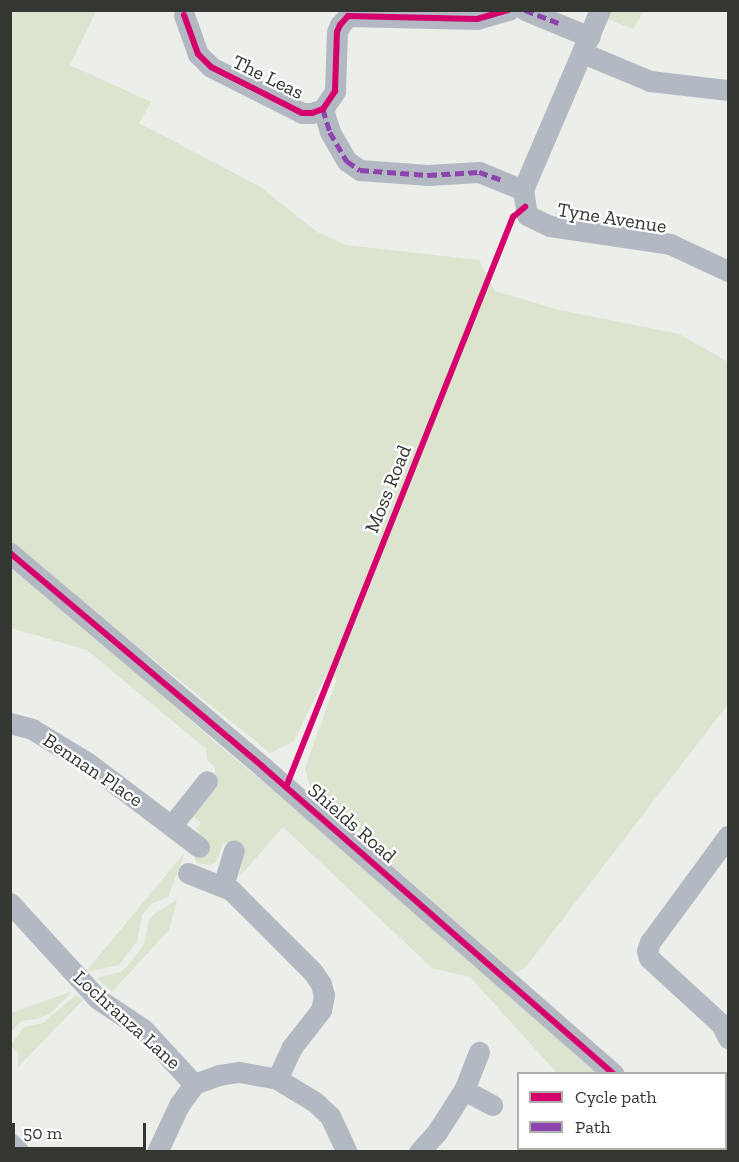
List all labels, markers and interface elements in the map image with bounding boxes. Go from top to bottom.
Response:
street label: The Leas [228,49,308,105]
street label: Tyne Avenue [555,197,669,239]
street label: Moss Road [360,442,416,536]
street label: Bennan Place [39,728,147,812]
street label: Shields Road [303,778,401,868]
street label: Lochranza Lane [68,966,186,1074]
legend [517,1072,727,1150]
text: Cycle path [575,1086,657,1108]
scale bar [15,1111,148,1149]
text: Path [575,1116,611,1138]
text: 50 m [23,1122,62,1144]

